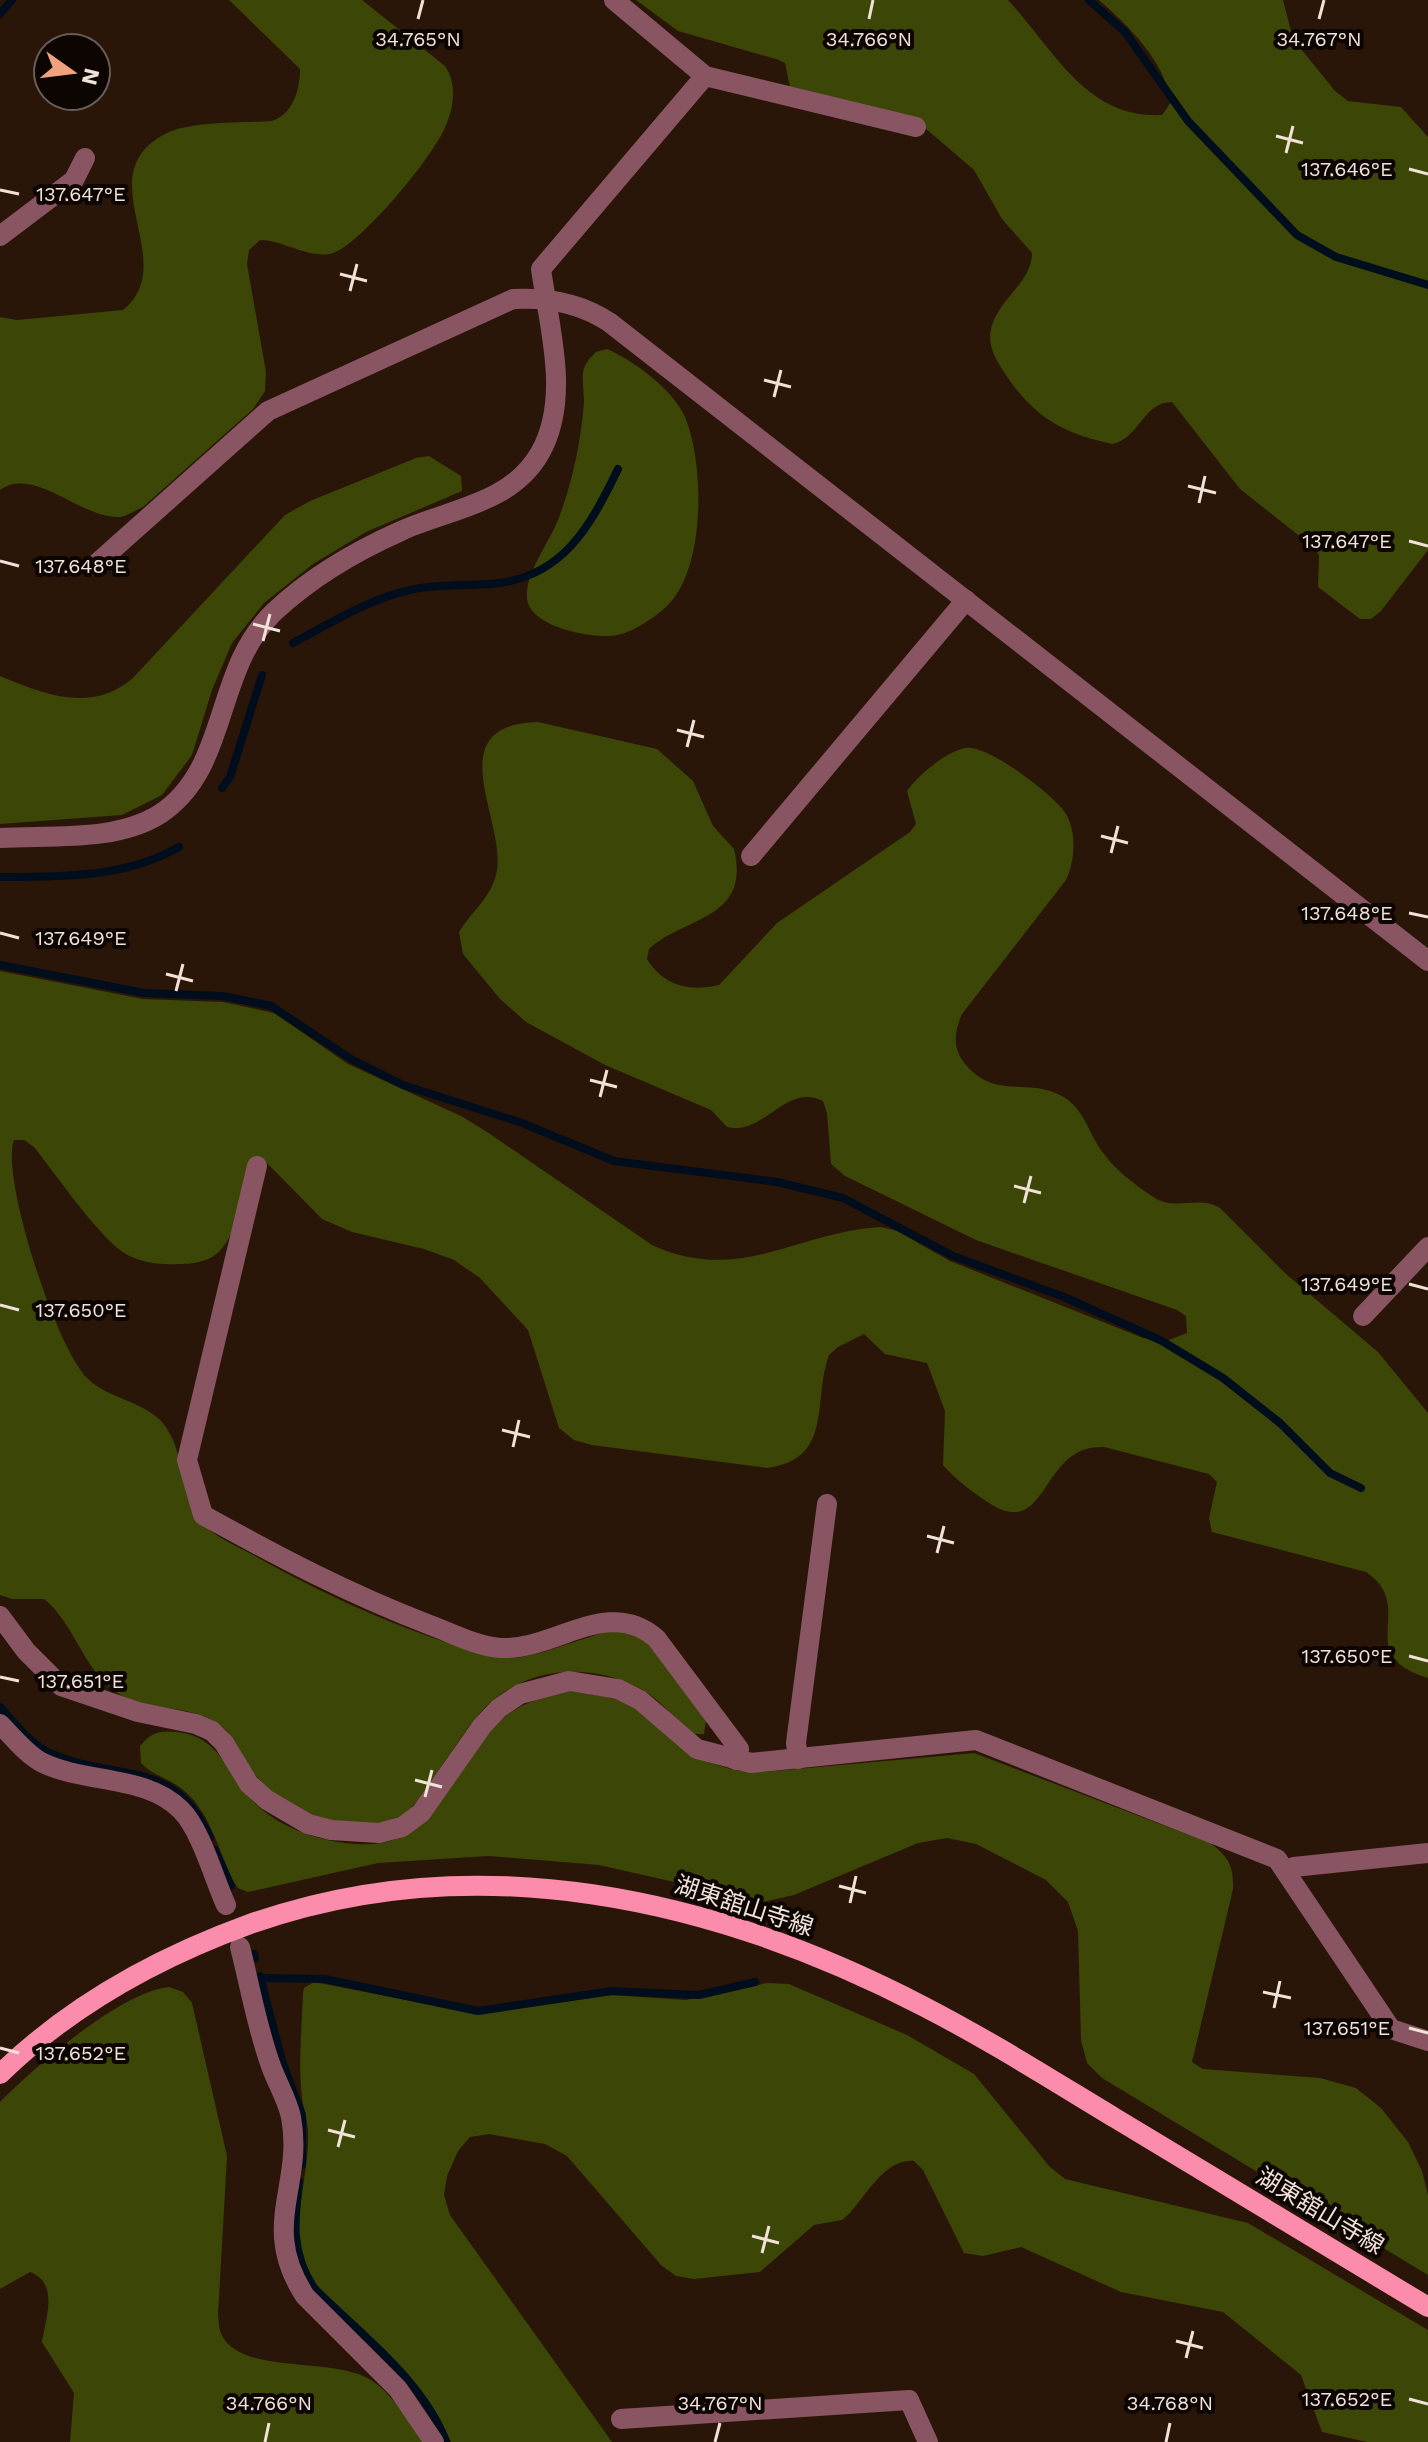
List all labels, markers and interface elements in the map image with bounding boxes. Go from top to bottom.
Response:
text: 34.765°N [375,27,461,51]
text: 34.766°N [826,27,912,51]
text: 34.767°N [1276,27,1362,51]
north arrow [32,32,112,112]
text: N [77,66,105,88]
text: 137.646°E [1301,157,1393,181]
text: 137.647°E [36,182,126,206]
text: 137.647°E [1302,529,1392,553]
text: 137.648°E [35,554,127,578]
text: 137.648°E [1301,901,1393,925]
text: 137.649°E [35,926,127,950]
text: 137.649°E [1301,1272,1393,1296]
text: 137.650°E [35,1298,127,1322]
text: 137.650°E [1301,1644,1393,1668]
text: 137.651°E [38,1669,124,1693]
street label: 湖東舘山寺線 [671,1870,817,1942]
text: 137.651°E [1304,2016,1390,2040]
text: 137.652°E [36,2041,126,2065]
street label: 湖東舘山寺線 [1251,2162,1389,2260]
text: 137.652°E [1302,2387,1392,2411]
text: 34.766°N [226,2391,312,2415]
text: 34.767°N [677,2391,763,2415]
text: 34.768°N [1127,2391,1213,2415]

